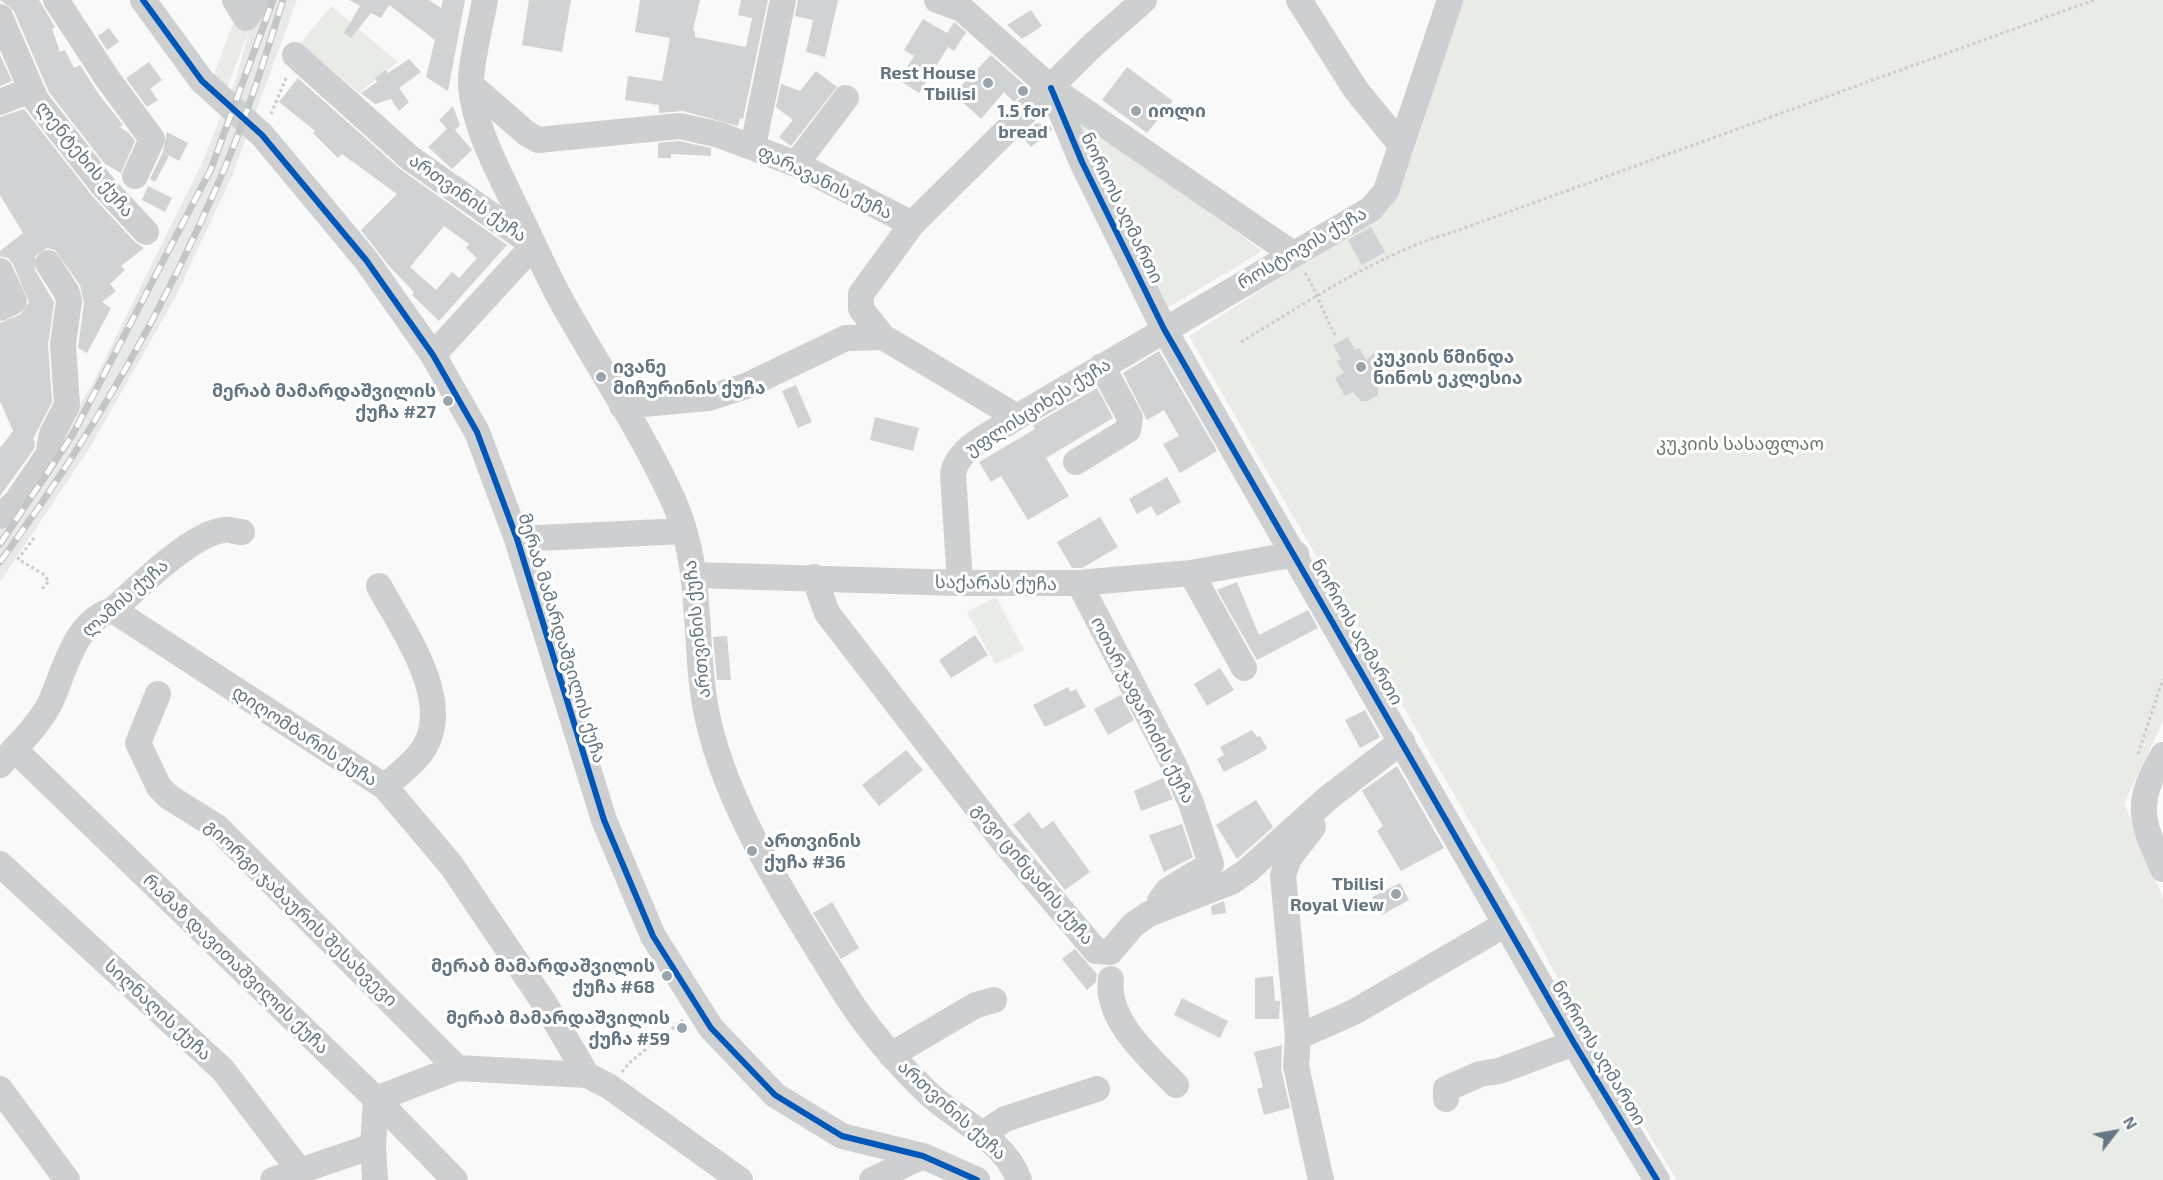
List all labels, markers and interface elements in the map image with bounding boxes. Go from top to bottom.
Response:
place label: Rest House Tbilisi [880,62,976,104]
marker: Rest House Tbilisi [981,76,995,90]
marker: 1.5 for bread [1016,84,1030,98]
street label: ლენტეხის ქუჩა [32,97,138,221]
place label: 1.5 for bread [997,100,1049,142]
place label: იოლი [1148,100,1206,122]
marker: იოლი [1129,104,1143,118]
street label: ნორიოს აღმართი [1076,129,1168,287]
street label: ფარავანის ქუჩა [754,140,896,224]
street label: ართვინის ქუჩა [405,149,531,247]
street label: როსტოვის ქუჩა [1234,202,1370,294]
place label: კუკიის წმინდა ნინოს ეკლესია [1373,346,1522,388]
street label: უფლისციხეს ქუჩა [961,353,1115,461]
place label: ივანე მიჩურინის ქუჩა [613,356,766,398]
marker: კუკიის წმინდა ნინოს ეკლესია [1354,360,1368,374]
marker: ივანე მიჩურინის ქუჩა [594,370,608,384]
place label: მერაბ მამარდაშვილის ქუჩა #27 [212,380,436,422]
marker: მერაბ მამარდაშვილის ქუჩა #27 [441,394,455,408]
park label: კუკიის სასაფლაო [1656,433,1824,455]
street label: მერაბ მამარდაშვილის ქუჩა [514,510,610,766]
street label: ლამის ქუჩა [77,555,173,641]
street label: ნორიოს აღმართი [1306,555,1408,709]
street label: ართვინის ქუჩა [679,559,715,699]
street label: საქარას ქუჩა [935,571,1057,595]
street label: ოთარ ჯაფარიძის ქუჩა [1086,613,1200,807]
street label: დიღომბარის ქუჩა [228,681,382,791]
street label: გივი ცინცაძის ქუჩა [968,799,1098,949]
street label: გიორგი ჯაბაურის შესახვევი [200,815,402,1011]
place label: ართვინის ქუჩა #36 [764,830,861,872]
marker: ართვინის ქუჩა #36 [745,844,759,858]
street label: რამაზ დავითაშვილის ქუჩა [139,870,333,1058]
place label: Tbilisi Royal View [1290,873,1384,916]
marker: Tbilisi Royal View [1389,887,1403,901]
street label: სიღნაღის ქუჩა [100,955,216,1065]
place label: მერაბ მამარდაშვილის ქუჩა #68 [431,955,655,998]
marker: მერაბ მამარდაშვილის ქუჩა #68 [660,969,674,983]
street label: ნორიოს აღმართი [1547,977,1651,1129]
place label: მერაბ მამარდაშვილის ქუჩა #59 [446,1007,670,1050]
marker: მერაბ მამარდაშვილის ქუჩა #59 [675,1021,689,1035]
street label: ართვინის ქუჩა [893,1056,1011,1164]
north arrow [2085,1102,2145,1162]
text: N [2120,1113,2142,1132]

